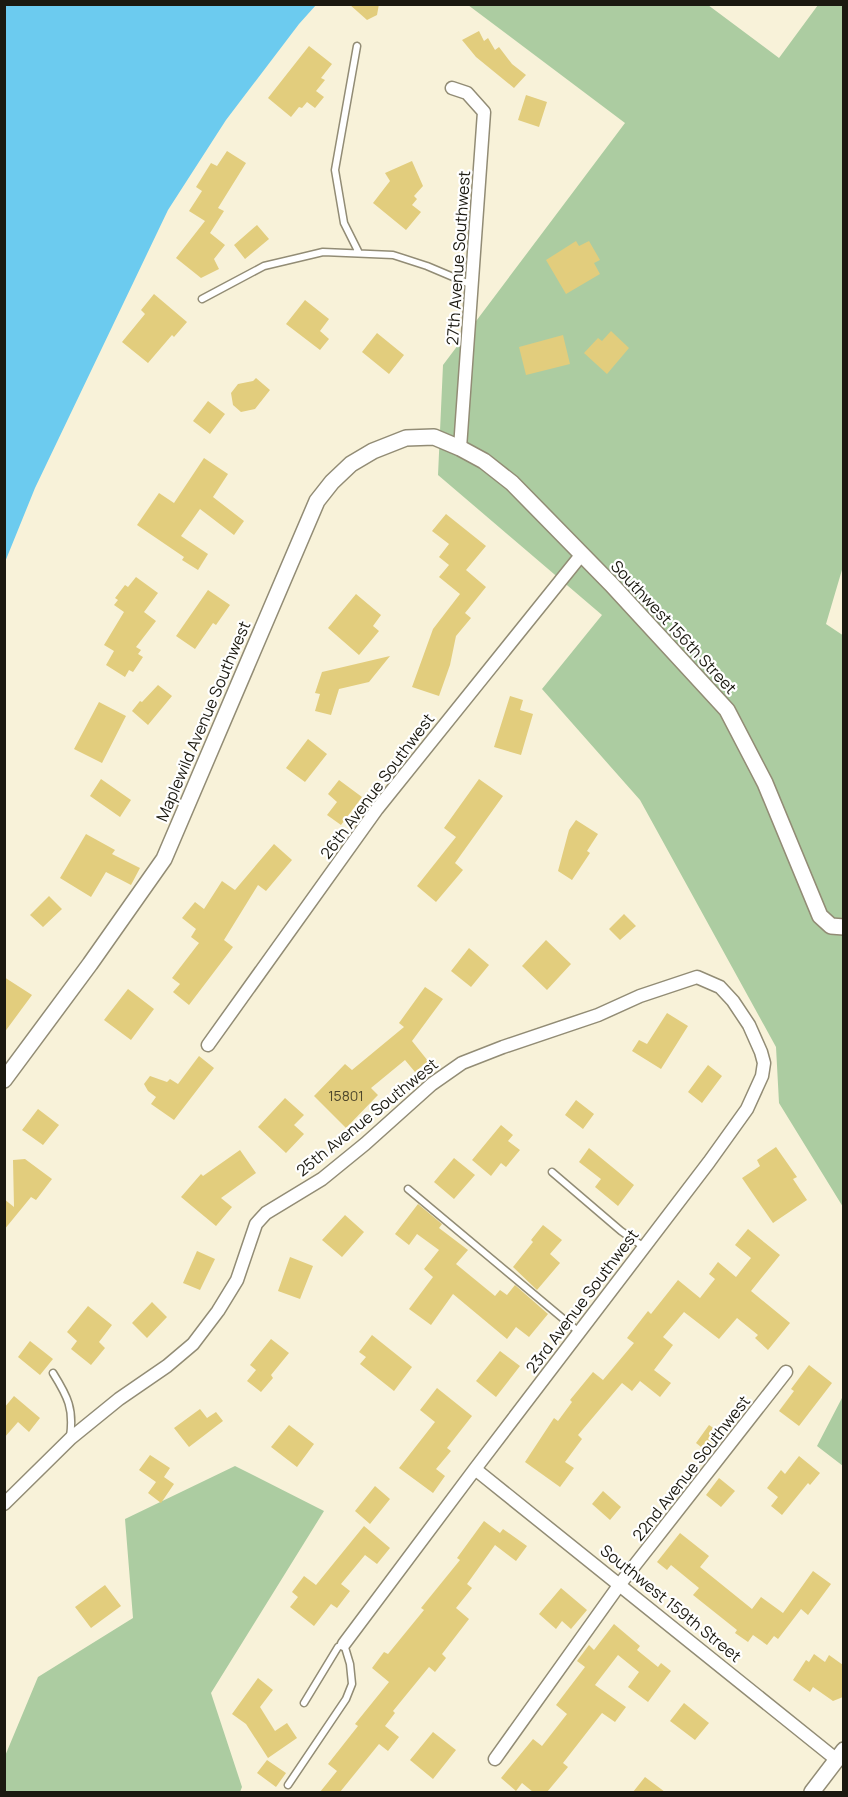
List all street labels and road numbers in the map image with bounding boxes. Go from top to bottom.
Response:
street label: 27th Avenue Southwest [441,170,475,346]
street label: Southwest 156th Street [606,555,742,699]
street label: Maplewild Avenue Southwest [151,617,255,825]
street label: 26th Avenue Southwest [315,709,439,863]
street label: 25th Avenue Southwest [292,1053,442,1181]
street label: 23rd Avenue Southwest [521,1224,643,1378]
street label: 22nd Avenue Southwest [627,1391,755,1545]
street label: Southwest 159th Street [596,1539,746,1667]

